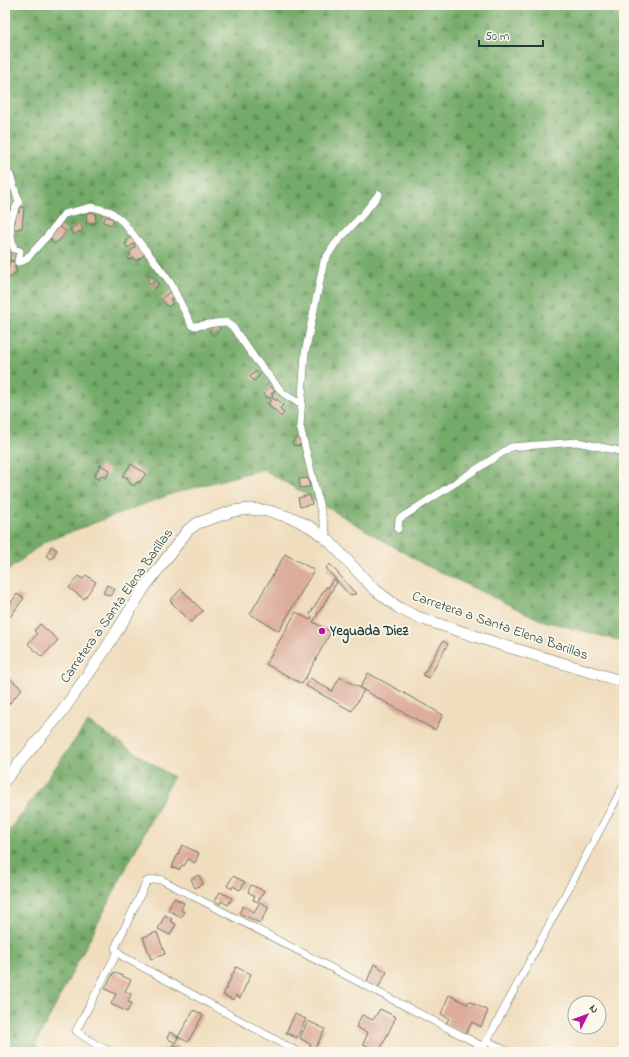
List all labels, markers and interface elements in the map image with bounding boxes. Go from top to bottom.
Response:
scale bar [479,22,543,48]
text: 50 m [485,28,509,46]
street label: Carretera a Santa Elena Barillas [55,524,179,688]
street label: Carretera a Santa Elena Barillas [409,586,591,666]
place label: Yeguada Diez [329,621,410,644]
marker: Yeguada Diez [317,626,327,636]
north arrow [567,995,607,1035]
text: N [585,1001,602,1017]

